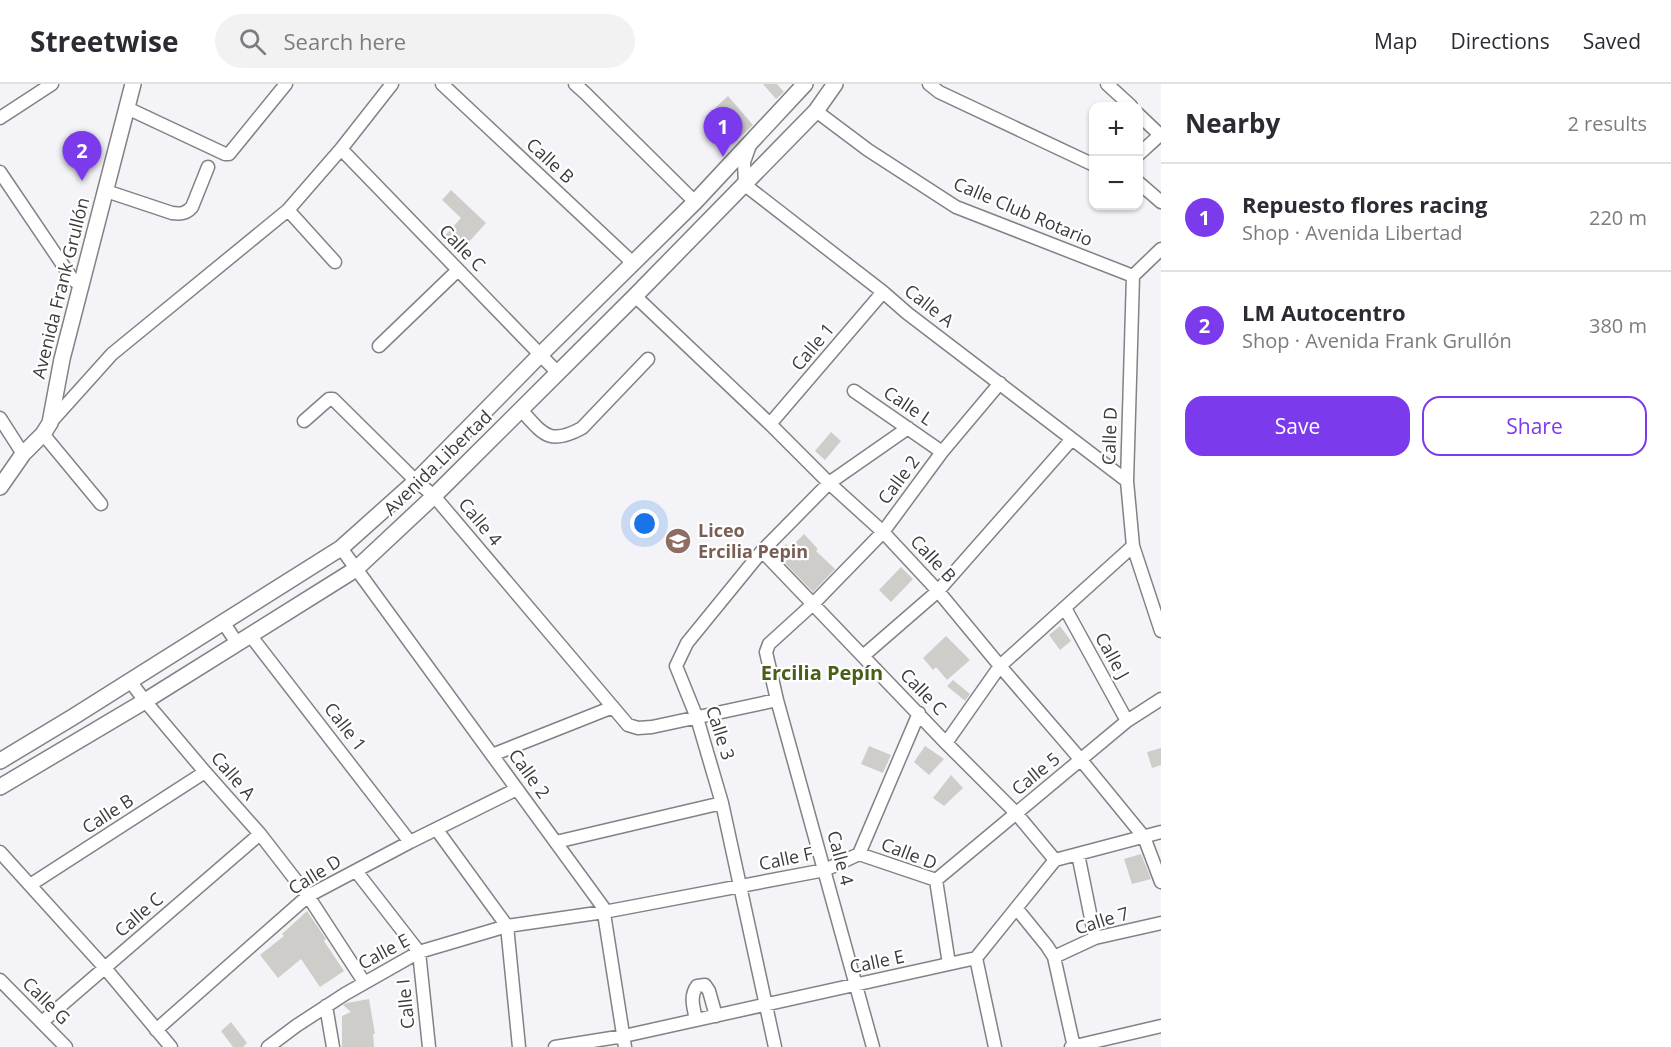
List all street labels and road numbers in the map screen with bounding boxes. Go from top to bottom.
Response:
street label: Calle B [522,132,580,188]
street label: Calle Club Rotario [950,171,1097,251]
street label: Avenida Frank Grullón [26,195,94,381]
street label: Calle C [434,219,491,276]
street label: Calle A [900,278,960,332]
street label: Calle 1 [785,317,839,375]
street label: Calle L [879,380,938,430]
street label: Avenida Libertad [378,404,497,520]
street label: Calle D [1096,406,1122,466]
street label: Calle 2 [872,450,924,509]
street label: Calle 4 [454,492,508,550]
street label: Calle B [906,529,962,587]
street label: Calle J [1090,628,1136,683]
street label: Calle C [895,663,952,720]
street label: Calle 1 [319,697,372,756]
street label: Calle 3 [701,703,741,763]
street label: Calle 2 [504,744,556,803]
street label: Calle A [206,746,262,805]
street label: Calle 5 [1006,746,1064,800]
street label: Calle B [77,788,138,839]
street label: Calle 4 [822,828,860,888]
street label: Calle D [878,831,941,875]
street label: Calle F [757,841,815,875]
street label: Calle D [283,849,346,900]
street label: Calle C [109,887,168,942]
street label: Calle 7 [1072,900,1132,940]
street label: Calle E [354,928,414,975]
street label: Calle E [847,944,906,978]
street label: Calle G [18,971,76,1029]
street label: Calle I [390,978,420,1030]

